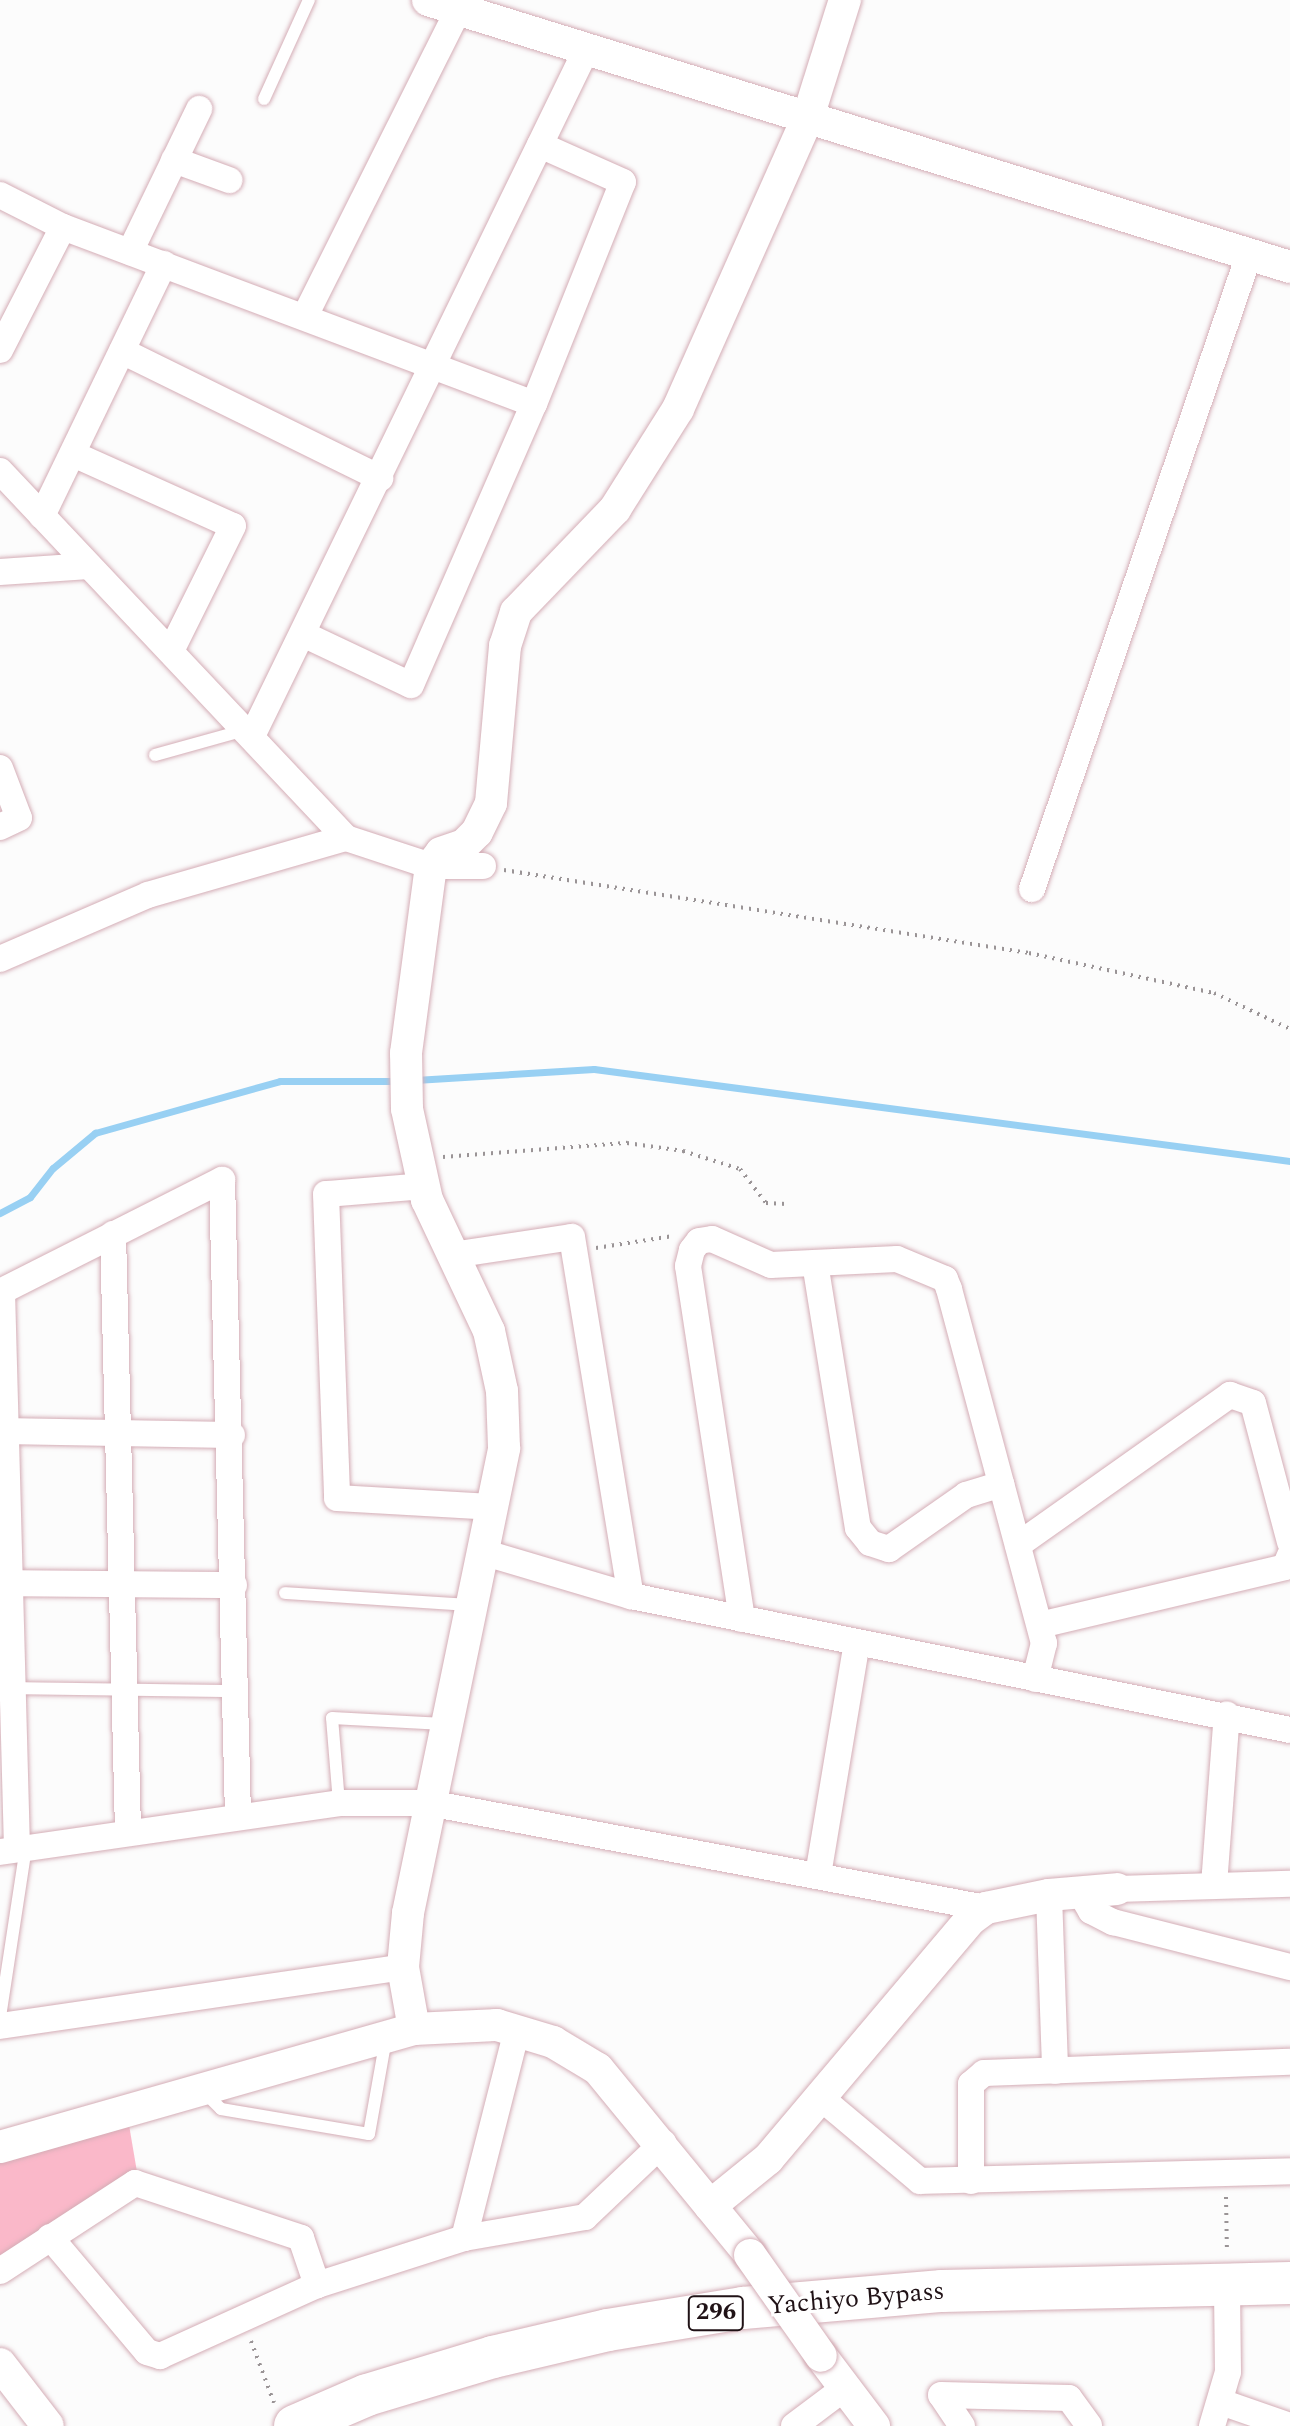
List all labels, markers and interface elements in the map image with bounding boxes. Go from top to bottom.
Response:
street label: Yachiyo Bypass [766,2276,946,2322]
road number: 296 [686,2293,746,2333]

